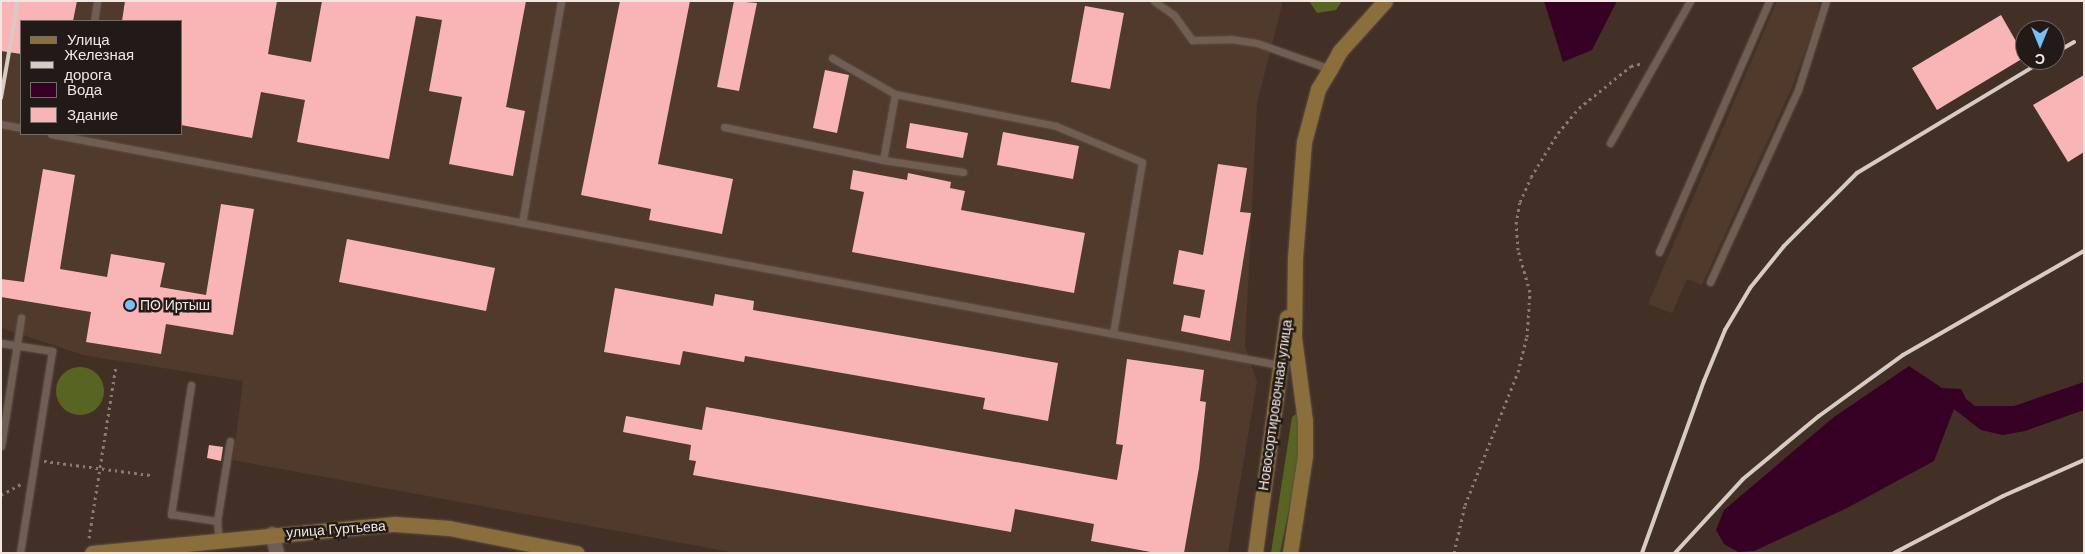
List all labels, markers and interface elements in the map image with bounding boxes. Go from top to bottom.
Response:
legend [20,20,182,135]
north arrow [2015,20,2065,70]
text: Улица [67,30,110,50]
text: Железная дорога [64,45,134,85]
text: С [2035,50,2045,68]
text: Вода [67,80,102,100]
text: Здание [67,105,118,125]
place label: ПО Иртыш [140,297,210,313]
marker: ПО Иртыш [124,299,136,311]
street label: Новосортировочная улица [1255,318,1295,492]
street label: улица Гуртьева [286,517,386,541]

